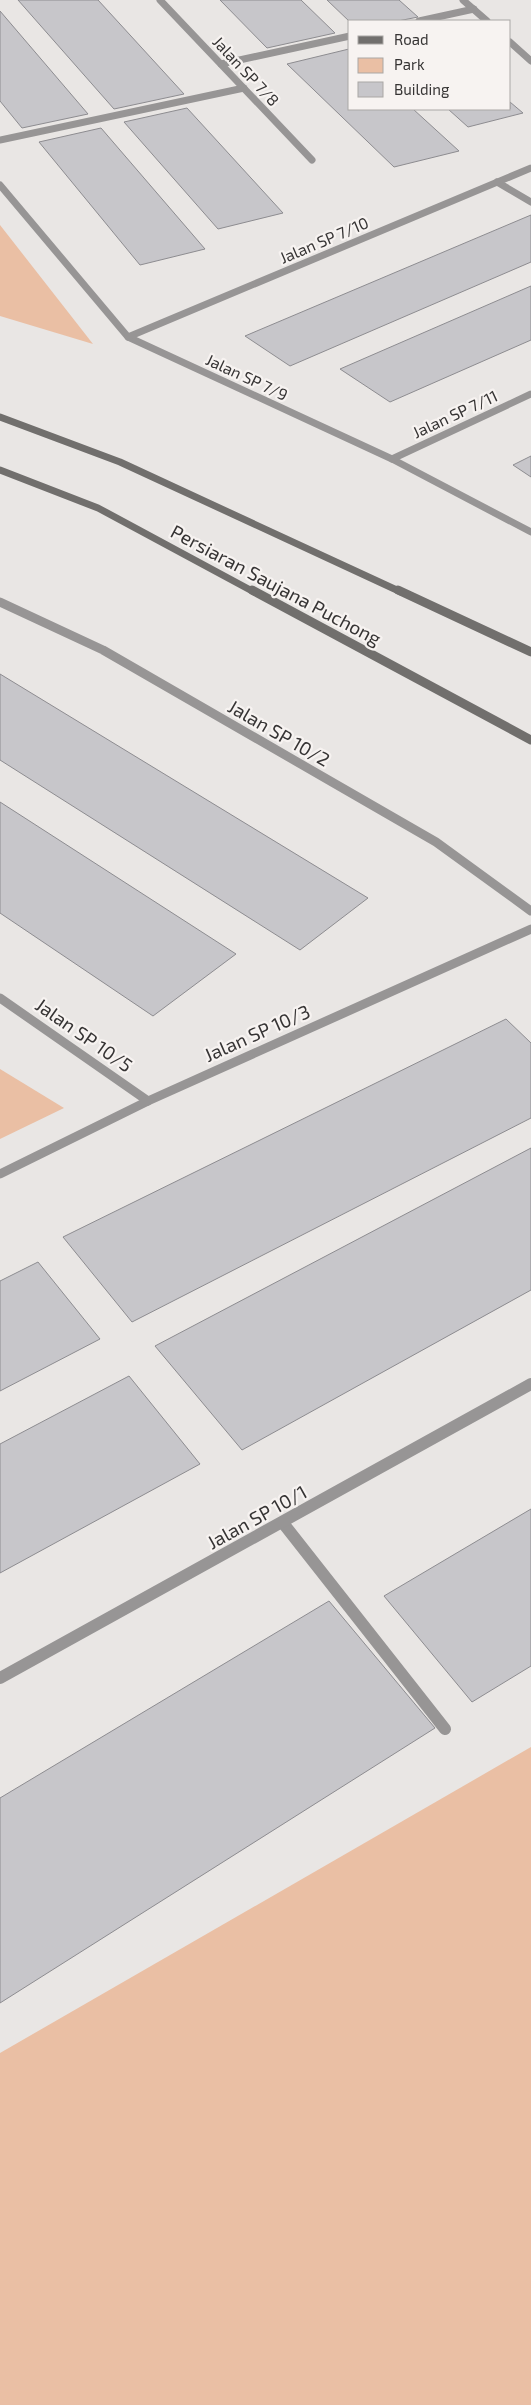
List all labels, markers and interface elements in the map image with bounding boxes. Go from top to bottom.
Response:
legend [348,20,511,110]
text: Road [394,30,429,48]
street label: Jalan SP 7/8 [209,32,283,110]
text: Park [394,55,425,73]
text: Building [394,80,450,98]
street label: Jalan SP 7/10 [276,212,371,267]
street label: Jalan SP 7/9 [203,349,291,404]
street label: Jalan SP 7/11 [409,386,500,441]
street label: Persiaran Saujana Puchong [167,519,386,650]
street label: Jalan SP 10/2 [224,694,334,771]
street label: Jalan SP 10/5 [31,993,137,1076]
street label: Jalan SP 10/3 [200,999,313,1066]
street label: Jalan SP 10/1 [203,1480,311,1553]

